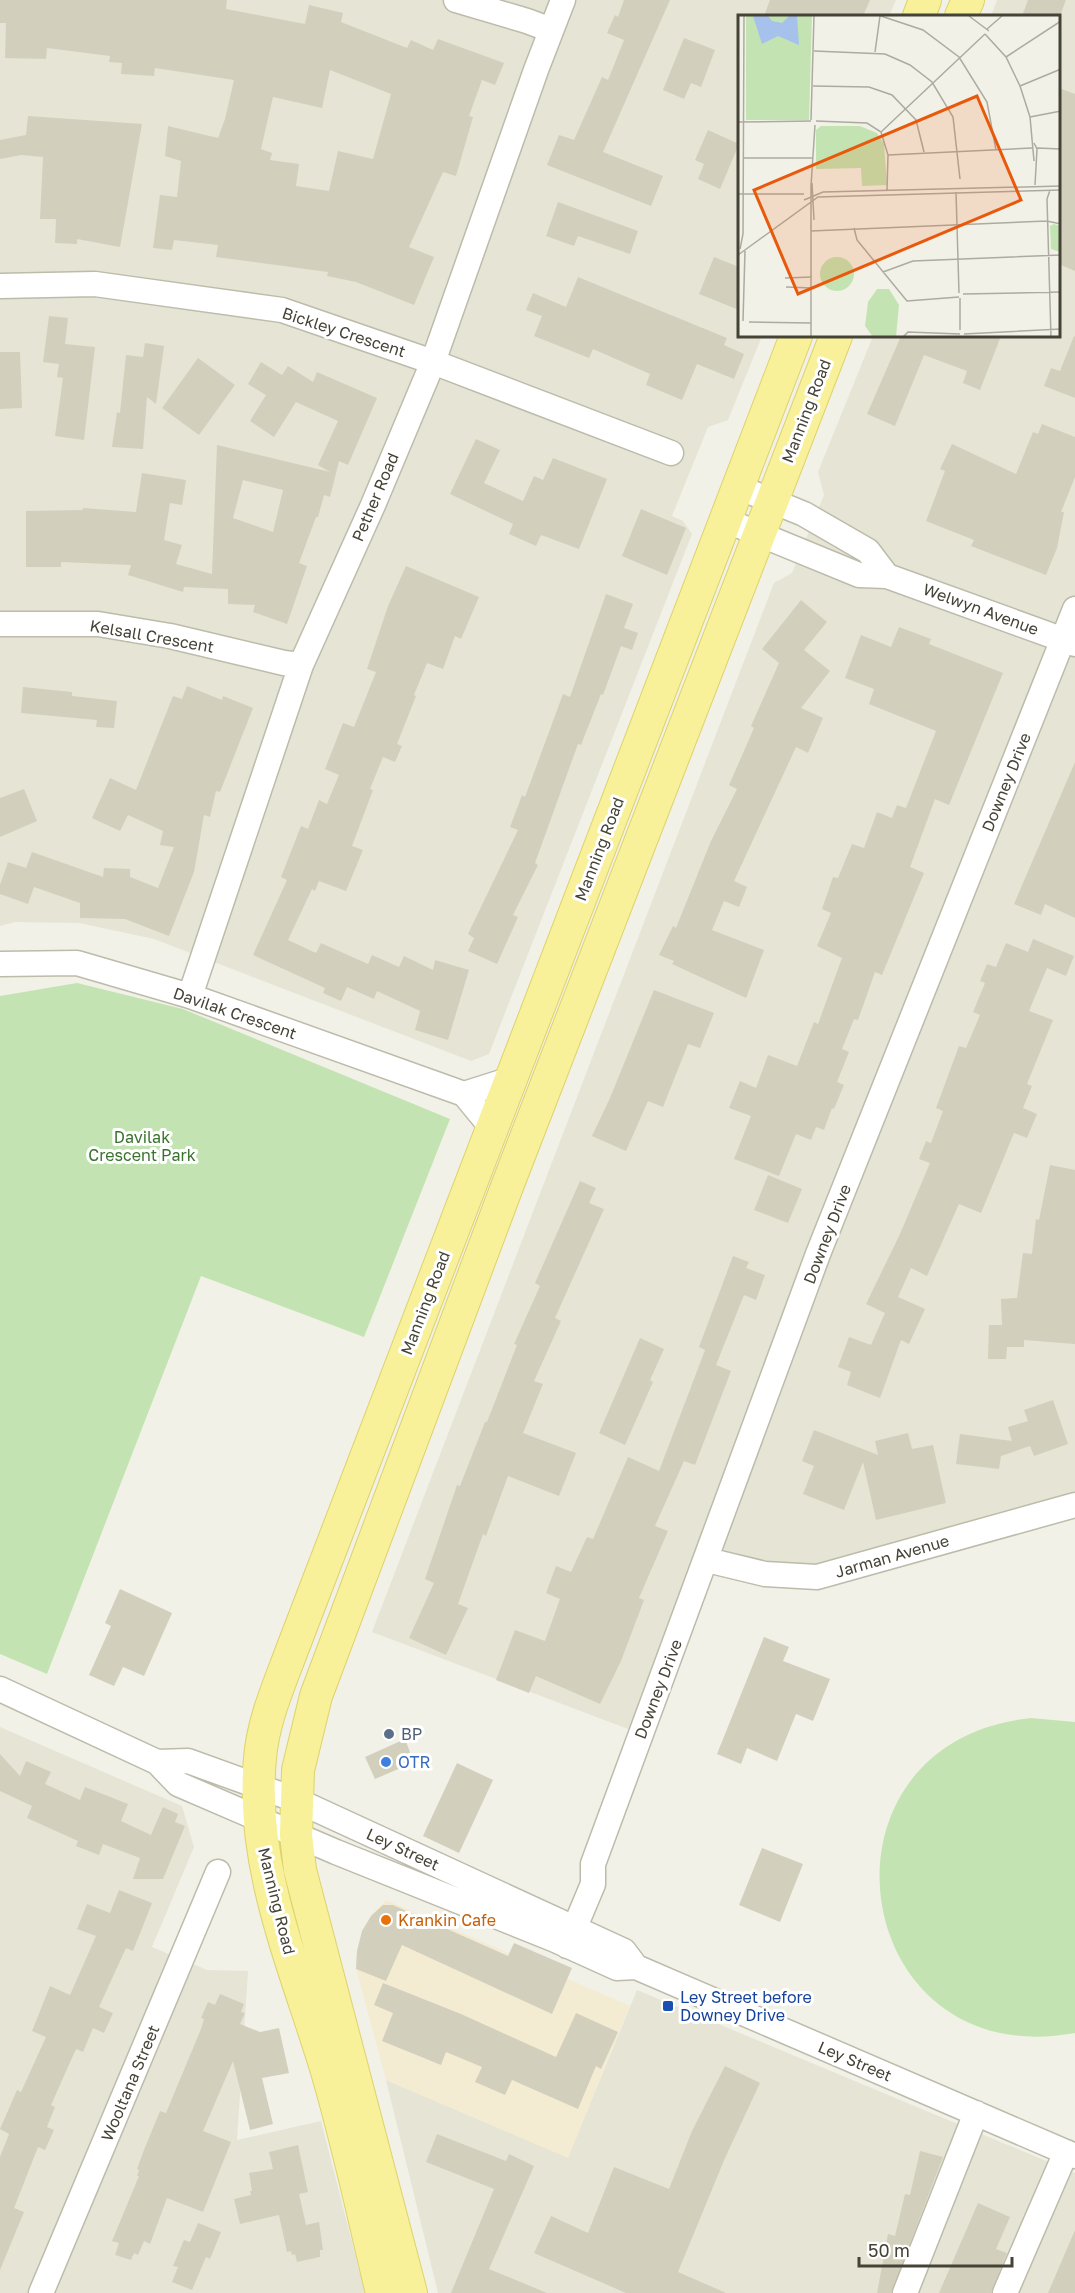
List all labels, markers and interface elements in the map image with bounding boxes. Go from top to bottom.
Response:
inset map [738,15,1060,338]
street label: Bickley Crescent [280,303,408,361]
street label: Manning Road [777,356,835,466]
street label: Pether Road [347,450,403,544]
street label: Welwyn Avenue [920,579,1042,639]
street label: Kelsall Crescent [88,615,216,657]
street label: Downey Drive [977,730,1035,834]
street label: Manning Road [570,794,628,904]
street label: Davilak Crescent [171,983,299,1043]
park label: Davilak Crescent Park [88,1127,196,1165]
street label: Downey Drive [799,1181,855,1287]
street label: Manning Road [396,1248,454,1358]
street label: Jarman Avenue [833,1530,951,1582]
street label: Downey Drive [630,1636,686,1742]
place label: BP [401,1724,422,1744]
marker: BP [382,1727,396,1741]
place label: OTR [398,1752,430,1772]
marker: OTR [379,1755,393,1769]
street label: Ley Street [363,1823,443,1875]
street label: Manning Road [254,1845,300,1957]
place label: Krankin Cafe [398,1910,496,1930]
marker: Krankin Cafe [379,1913,393,1927]
place label: Ley Street before Downey Drive [680,1987,812,2025]
marker: Ley Street before Downey Drive [661,1999,675,2013]
street label: Wooltana Street [96,2022,164,2144]
street label: Ley Street [815,2037,895,2085]
scale bar [859,2230,1012,2268]
text: 50 m [868,2239,910,2261]

